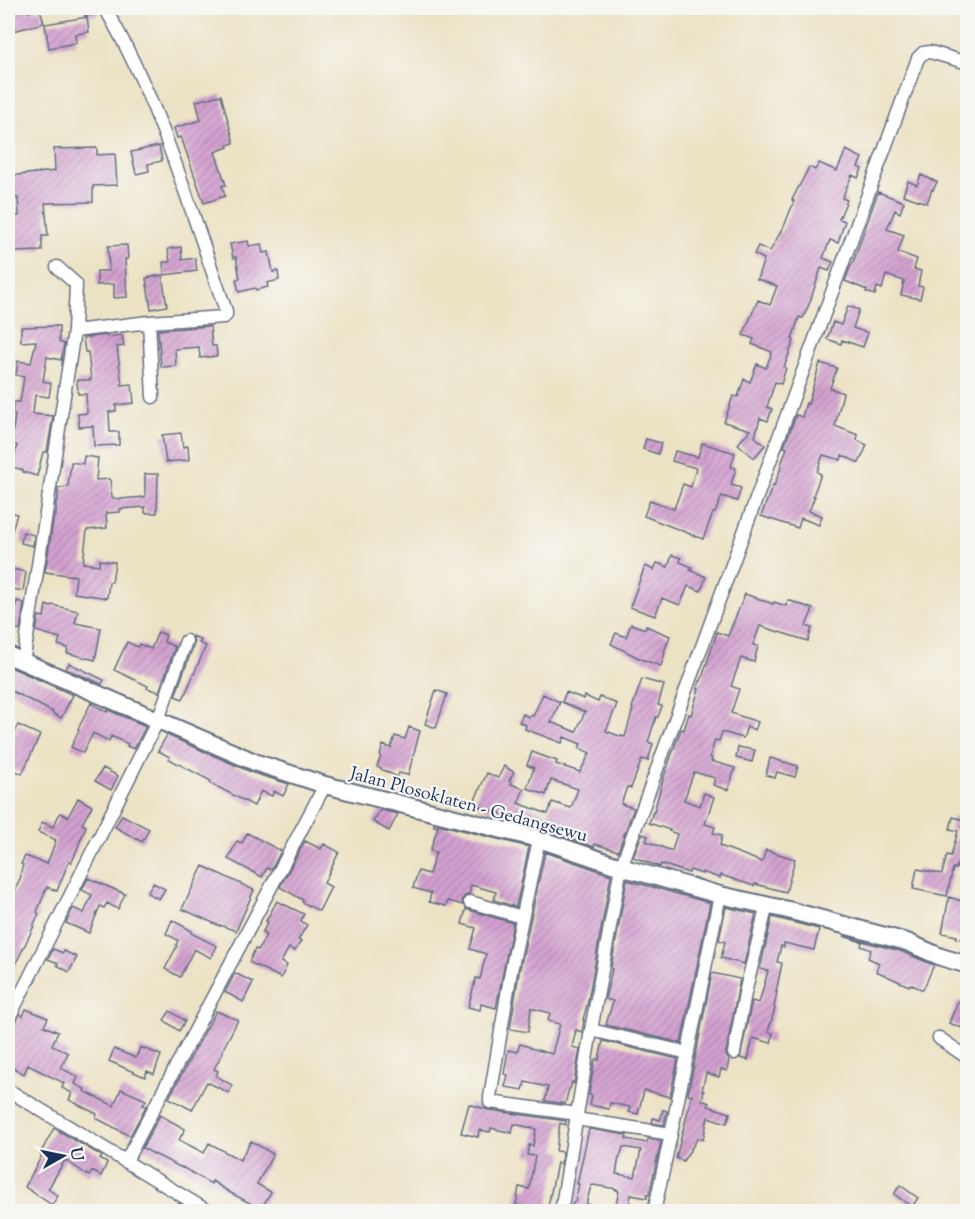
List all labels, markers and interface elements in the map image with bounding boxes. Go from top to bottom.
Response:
street label: Jalan Plosoklaten - Gedangsewu [346,761,590,850]
north arrow [33,1126,93,1186]
text: U [63,1146,88,1163]

